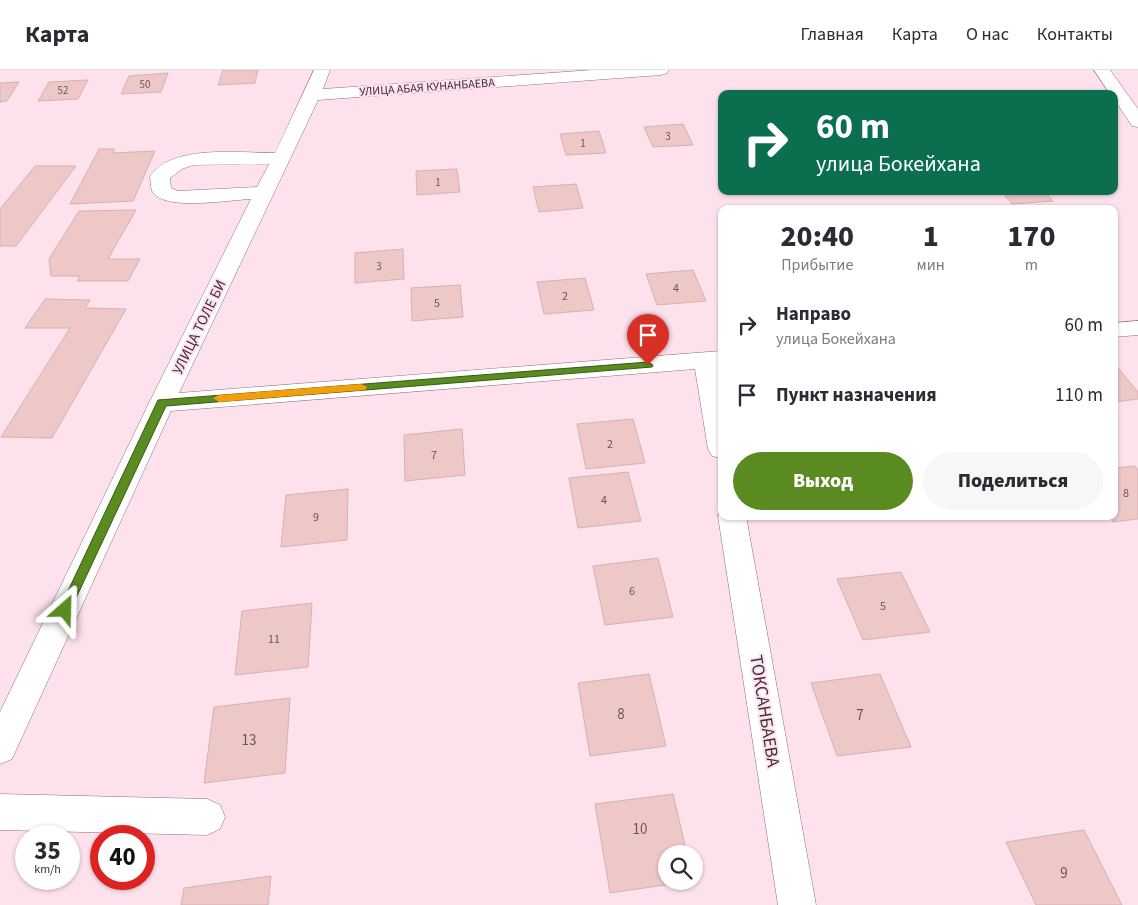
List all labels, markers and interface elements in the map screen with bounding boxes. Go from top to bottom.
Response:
text: Карта [25,17,89,52]
text: Главная [801,22,864,47]
text: Карта [892,22,938,47]
text: О нас [966,22,1009,47]
text: Контакты [1037,22,1113,47]
street label: УЛИЦА АБАЯ КУНАНБАЕВА [359,74,496,101]
house number: 50 [140,77,150,92]
house number: 52 [58,83,68,98]
text: 60 m [816,102,890,152]
icon: right [733,110,798,175]
house number: 3 [665,129,671,144]
house number: 1 [580,136,586,151]
text: улица Бокейхана [816,148,981,180]
house number: 1 [435,175,441,190]
text: 20:40 [781,215,854,258]
text: 1 [923,215,939,258]
text: 170 [1007,215,1055,258]
text: Прибытие [781,254,853,276]
text: мин [917,254,945,276]
text: m [1025,254,1038,276]
house number: 3 [376,259,382,274]
street label: УЛИЦА ТОЛЕ БИ [167,276,232,378]
house number: 4 [673,280,679,297]
house number: 2 [562,288,568,305]
house number: 5 [434,295,440,312]
text: Направо [776,301,851,328]
icon: right [733,311,761,339]
text: 60 m [1065,312,1103,339]
pin [627,314,669,365]
icon: arrive [634,321,662,349]
text: улица Бокейхана [776,328,896,350]
icon: arrive [733,381,761,409]
text: Пункт назначения [776,382,937,409]
text: 110 m [1055,382,1103,409]
house number: 2 [607,436,613,453]
house number: 7 [431,447,437,464]
button: Выход [733,452,913,510]
button: Поделиться [923,452,1103,510]
house number: 8 [1123,485,1129,502]
house number: 4 [601,492,607,509]
house number: 9 [313,509,319,526]
position arrow [38,583,90,635]
house number: 6 [629,583,635,600]
house number: 5 [880,598,886,615]
house number: 11 [268,631,280,648]
street label: ТОКСАНБАЕВА [743,653,786,769]
house number: 8 [617,704,625,725]
house number: 7 [856,705,864,726]
house number: 13 [242,730,256,751]
house number: 10 [633,819,647,840]
speed limit sign: 40 [90,825,155,890]
text: 35 [34,833,61,869]
map controls [658,845,703,890]
button: search [658,845,703,890]
text: km/h [34,861,61,878]
house number: 9 [1060,863,1068,884]

